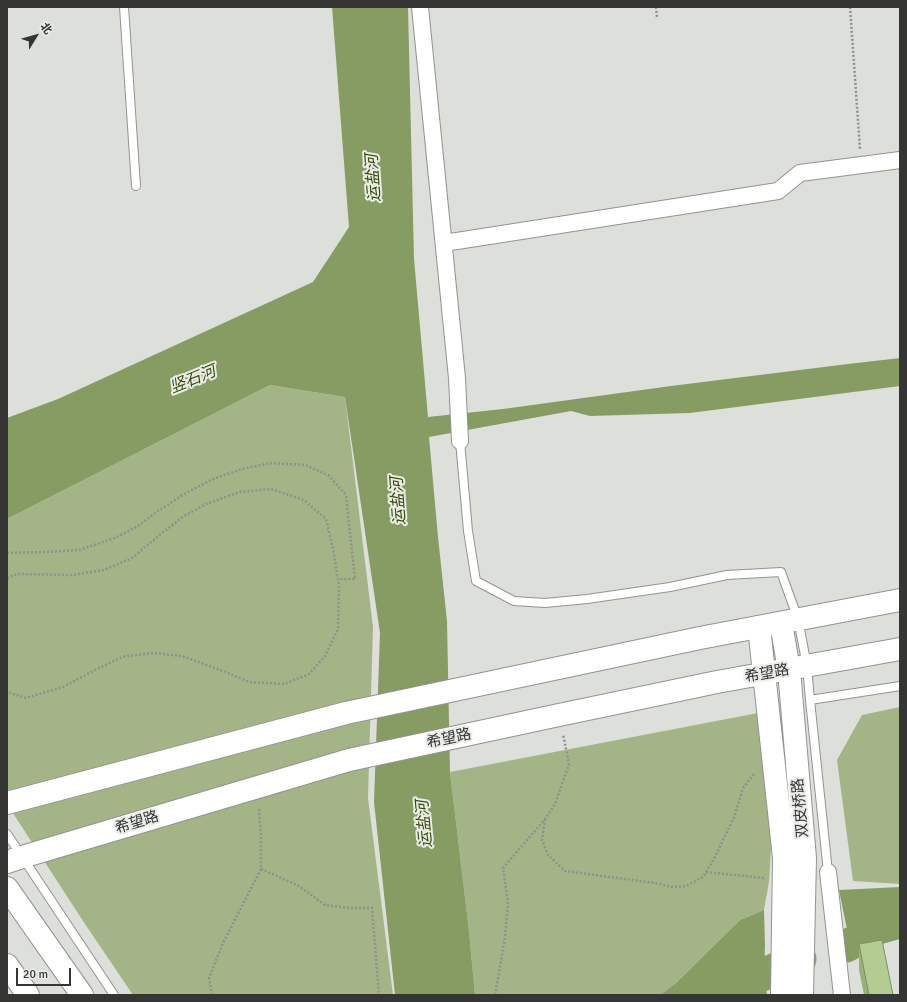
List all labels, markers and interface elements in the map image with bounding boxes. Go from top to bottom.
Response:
north arrow [16,16,56,56]
text: 北 [37,20,54,37]
water label: 运盐河 [363,153,385,203]
water label: 竖石河 [167,362,219,398]
water label: 运盐河 [388,476,410,526]
street label: 希望路 [743,661,791,687]
street label: 希望路 [425,726,473,752]
street label: 双皮桥路 [789,777,813,839]
water label: 运盐河 [413,799,437,849]
street label: 希望路 [113,808,161,838]
scale bar [18,960,73,986]
text: 20 m [23,967,48,982]

